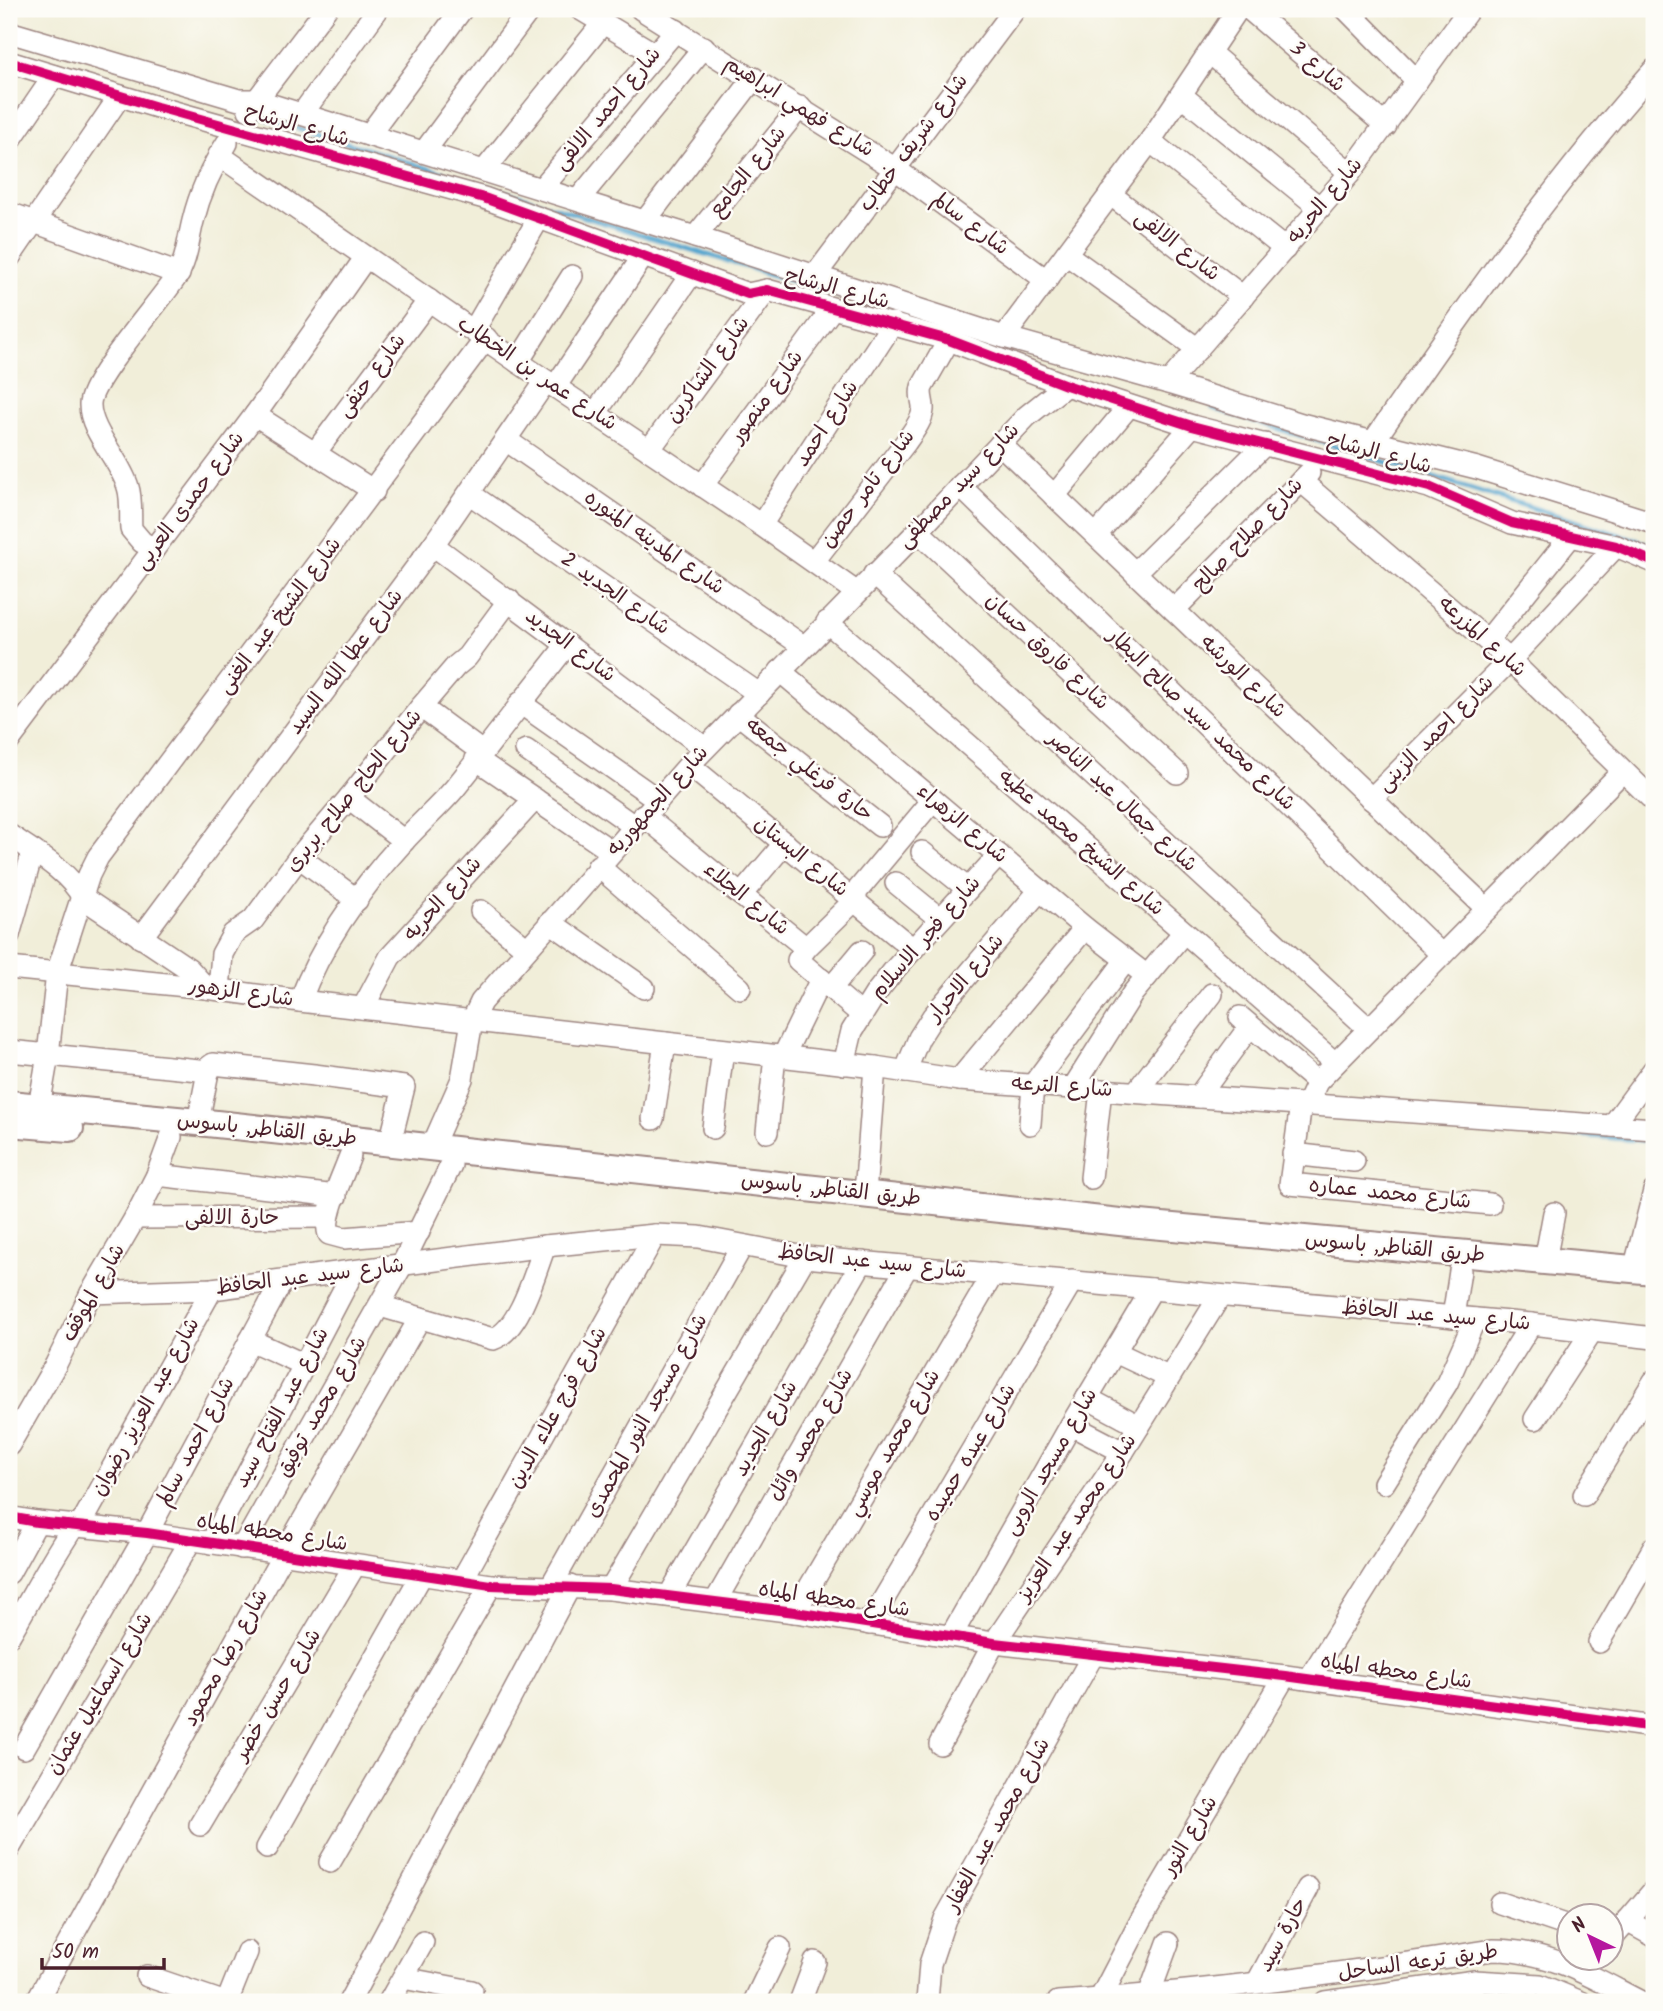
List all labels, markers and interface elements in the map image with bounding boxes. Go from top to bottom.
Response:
street label: شارع 3 [1281,33,1353,101]
street label: شارع احمد الالفى [546,40,670,178]
street label: شارع فهمي ابراهيم [717,48,881,167]
street label: شارع شريف خطاب [851,67,977,219]
street label: شارع الرشاح [241,95,353,157]
street label: شارع الجامع [701,119,795,225]
street label: شارع الحريه [1279,150,1371,252]
street label: شارع سالم [924,184,1016,264]
street label: شارع الالفى [1127,202,1227,290]
street label: شارع الرشاح [781,259,893,319]
street label: شارع عمر بن الخطاب [450,308,624,440]
street label: شارع الشاكرين [658,309,758,431]
street label: شارع حنفى [329,327,415,425]
street label: شارع منصور [721,343,812,452]
street label: شارع احمد [787,374,867,474]
street label: شارع سيد مصطفى [890,415,1028,557]
street label: شارع تامر حصن [812,422,924,556]
street label: شارع حمدى العربى [127,424,253,578]
street label: شارع الرشاح [1323,424,1435,484]
street label: شارع صلاح صالح [1185,470,1311,600]
street label: شارع المدينه المنوره [577,482,731,604]
street label: شارع الشيخ عبد الغنى [210,530,350,702]
street label: شارع الجديد 2 [553,544,677,644]
street label: شارع عطا الله السيد [280,582,412,742]
street label: شارع فاروق حسان [977,585,1117,719]
street label: شارع المزرعه [1430,588,1534,686]
street label: شارع الجديد [517,601,623,691]
street label: شارع محمد سيد صالح البطار [1098,619,1303,819]
street label: شارع الورشه [1192,627,1294,727]
street label: شارع احمد الزينى [1370,668,1502,800]
street label: شارع الحاج صلاح بربرى [277,702,431,880]
street label: حارة فرغلي جمعه [737,709,880,831]
street label: شارع جمال عبد الناصر [1038,722,1205,881]
street label: شارع الجمهوريه [599,738,717,864]
street label: شارع الشيخ محمد عطيه [990,761,1172,925]
street label: شارع الزهراء [909,776,1015,872]
street label: شارع البستان [746,808,856,906]
street label: شارع الحريه [396,849,490,949]
street label: شارع الجلاء [696,854,796,944]
street label: شارع فجر الاسلام [863,869,989,1007]
street label: شارع الاحرار [918,927,1013,1031]
street label: شارع الزهور [185,969,296,1017]
street label: شارع الترعه [1010,1067,1114,1107]
street label: طريق القناطر, باسوس [175,1104,359,1156]
street label: طريق القناطر, باسوس [739,1164,923,1216]
street label: شارع محمد عماره [1307,1169,1473,1219]
street label: حارة الالفى [185,1202,279,1235]
street label: طريق القناطر, باسوس [1304,1224,1486,1272]
street label: شارع سيد عبد الحافظ [776,1236,968,1288]
street label: شارع الموقف [53,1238,135,1348]
street label: شارع سيد عبد الحافظ [214,1249,406,1305]
street label: شارع سيد عبد الحافظ [1340,1291,1532,1341]
street label: شارع مسجد النور المحمدى [577,1308,717,1524]
street label: شارع عبد العزيز رضوان [83,1311,209,1503]
street label: شارع فرج علاء الدين [500,1321,616,1495]
street label: شارع عبد الفتاح سيد [226,1322,338,1494]
street label: شارع محمد توفيق [268,1330,376,1484]
street label: شارع محمد وائل [760,1362,862,1508]
street label: شارع محمد موسي [838,1363,951,1523]
street label: شارع احمد سالم [148,1371,244,1513]
street label: شارع الجديد [725,1374,807,1484]
street label: شارع عبده حميده [917,1378,1025,1528]
street label: شارع مسجد الروبى [995,1382,1107,1542]
street label: شارع محمد عبد العزيز [1007,1427,1146,1610]
street label: شارع محطه المياه [194,1505,350,1561]
street label: شارع محطه المياه [756,1573,912,1627]
street label: شارع رضا محمود [175,1583,277,1733]
street label: شارع اسماعيل عثمان [38,1606,162,1782]
street label: شارع حسن خضر [224,1622,331,1769]
street label: شارع محطه المياه [1318,1645,1474,1699]
street label: شارع محمد عبد الغفار [935,1732,1060,1920]
street label: شارع النور [1152,1790,1227,1884]
street label: حارة سيد [1249,1891,1317,1979]
north arrow [1554,1902,1624,1972]
text: N [1565,1911,1594,1941]
scale bar [42,1927,164,1971]
street label: طريق ترعه الساحل [1336,1935,1500,1991]
text: 50 m [52,1936,99,1969]

